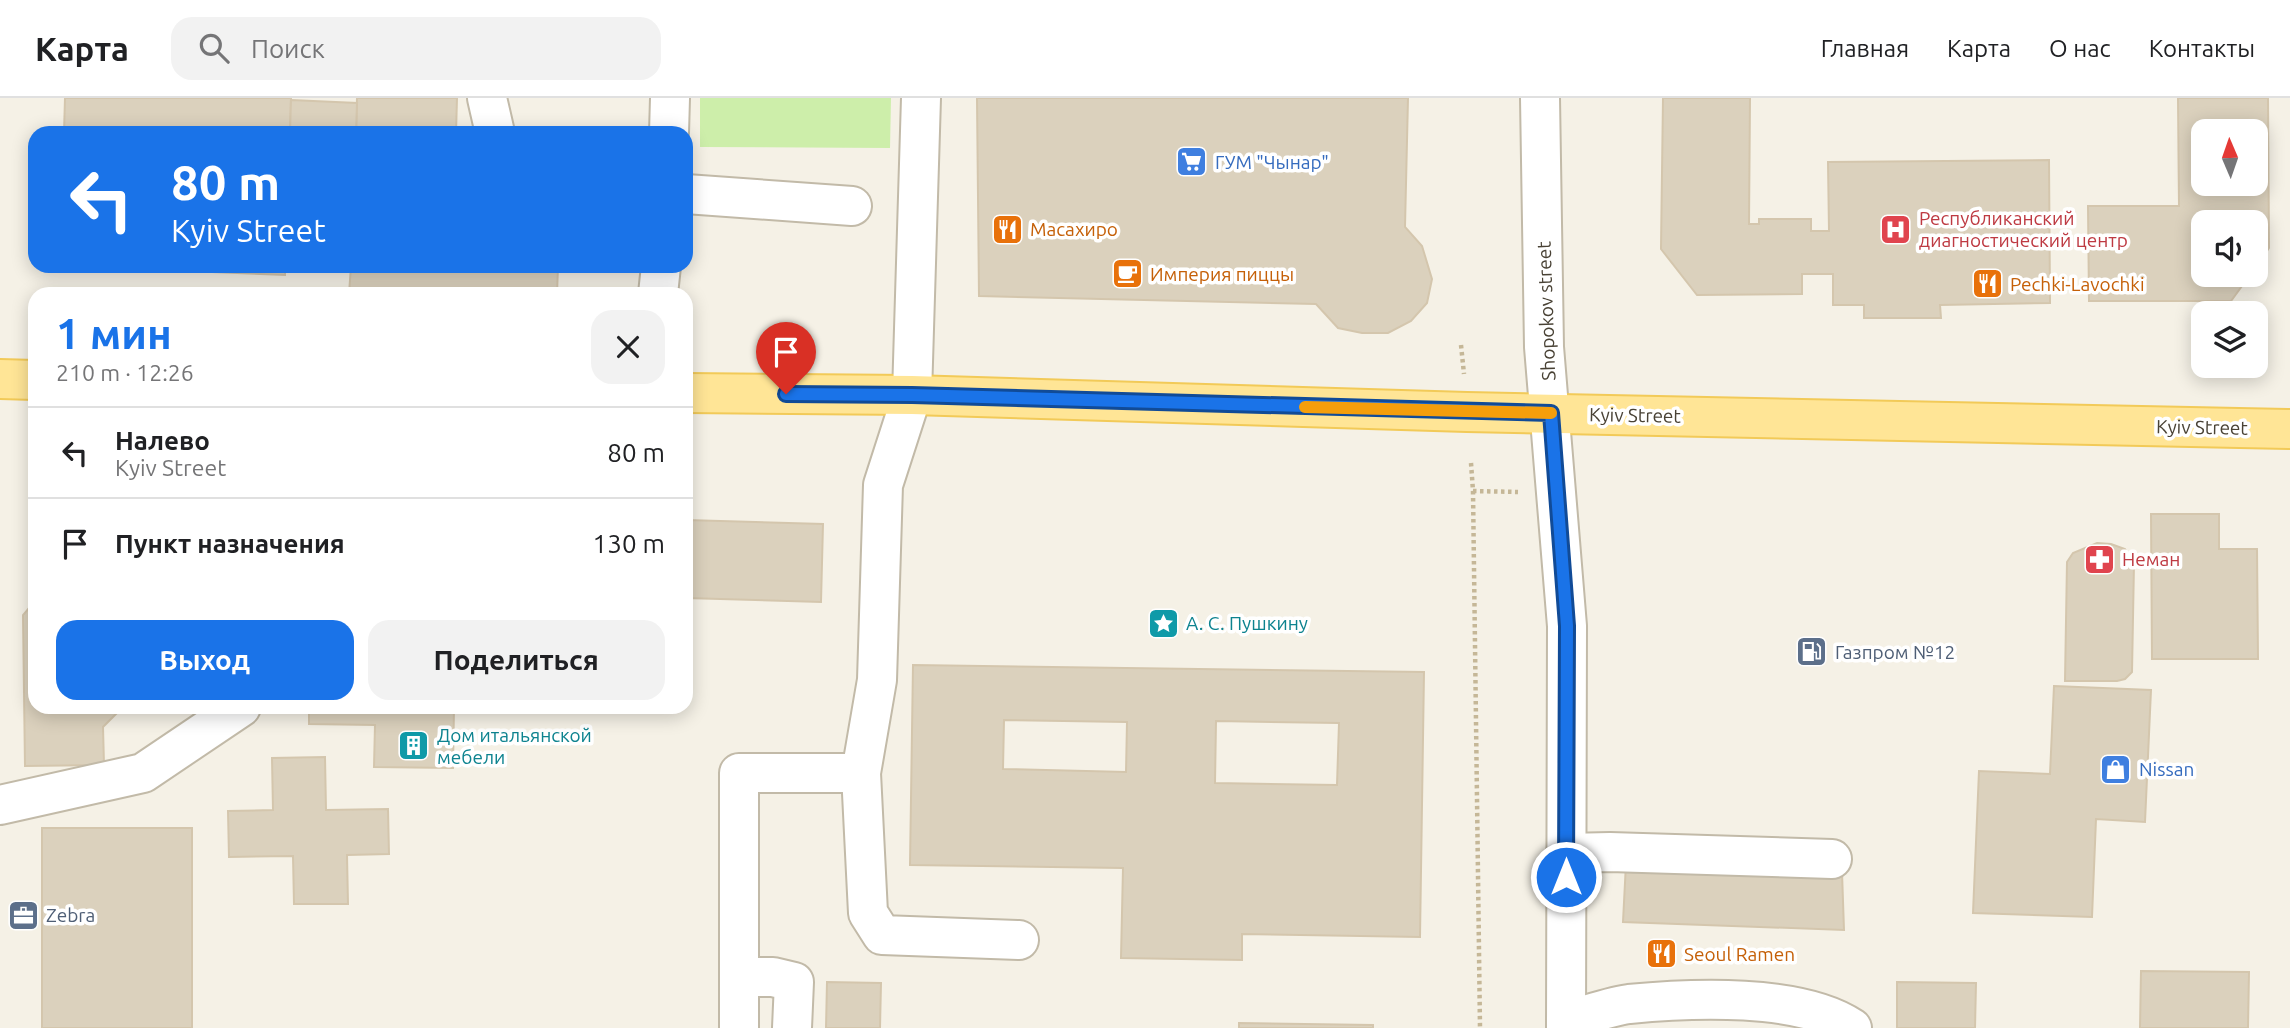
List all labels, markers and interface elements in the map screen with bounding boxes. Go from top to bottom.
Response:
search box [171,17,661,80]
icon: search [195,29,233,67]
text: Карта [35,30,129,67]
text: Поиск [251,34,325,63]
text: Главная [1821,35,1909,62]
text: Карта [1947,35,2011,62]
text: О нас [2049,35,2111,62]
text: Контакты [2149,35,2255,62]
north arrow [2191,119,2268,196]
map controls [2191,119,2268,378]
supermarket icon: ГУМ "Чынар" [1175,145,1209,179]
place label: ГУМ "Чынар" [1215,151,1329,173]
icon: left [56,154,147,245]
text: 80 m [171,154,280,209]
place label: Республиканский диагностический центр [1919,207,2128,251]
button: sound [2191,210,2268,287]
text: Kyiv Street [171,212,326,248]
restaurant icon: Масахиро [990,212,1024,246]
hospital icon: Республиканский диагностический центр [1879,212,1913,246]
place label: Масахиро [1030,218,1118,240]
street label: Shopokov street [1533,240,1559,381]
cafe icon: Империя пиццы [1110,257,1144,291]
place label: Империя пиццы [1150,263,1294,285]
restaurant icon: Pechki-Lavochki [1970,267,2004,301]
place label: Pechki-Lavochki [2010,273,2145,295]
button: layers [2191,301,2268,378]
text: 1 мин [56,310,172,357]
button: close [591,310,665,384]
pin [756,322,816,394]
icon: arrive [767,333,805,371]
text: 210 m · 12:26 [56,360,194,385]
street label: Kyiv Street [1589,403,1682,427]
street label: Kyiv Street [2156,415,2249,439]
text: Налево [115,426,210,455]
icon: left [56,434,94,472]
text: 80 m [607,438,665,467]
text: Kyiv Street [115,455,226,480]
icon: arrive [56,525,94,563]
text: Пункт назначения [115,529,345,558]
text: 130 m [593,529,665,558]
pharmacy icon: Неман [2082,542,2116,576]
place label: Неман [2122,548,2180,570]
place icon: А. С. Пушкину [1146,606,1180,640]
place label: А. С. Пушкину [1186,612,1308,634]
button: Выход [56,620,354,700]
button: Поделиться [368,620,665,700]
fuel station icon: Газпром №12 [1795,635,1829,669]
place label: Газпром №12 [1835,641,1955,663]
place label: Дом итальянской мебели [437,724,592,768]
building icon: Дом итальянской мебели [397,729,431,763]
shop icon: Nissan [2099,752,2133,786]
place label: Nissan [2139,758,2194,780]
position arrow [1529,840,1603,914]
office icon: Zebra [6,898,40,932]
place label: Zebra [46,904,95,926]
restaurant icon: Seoul Ramen [1644,937,1678,971]
place label: Seoul Ramen [1684,943,1795,965]

